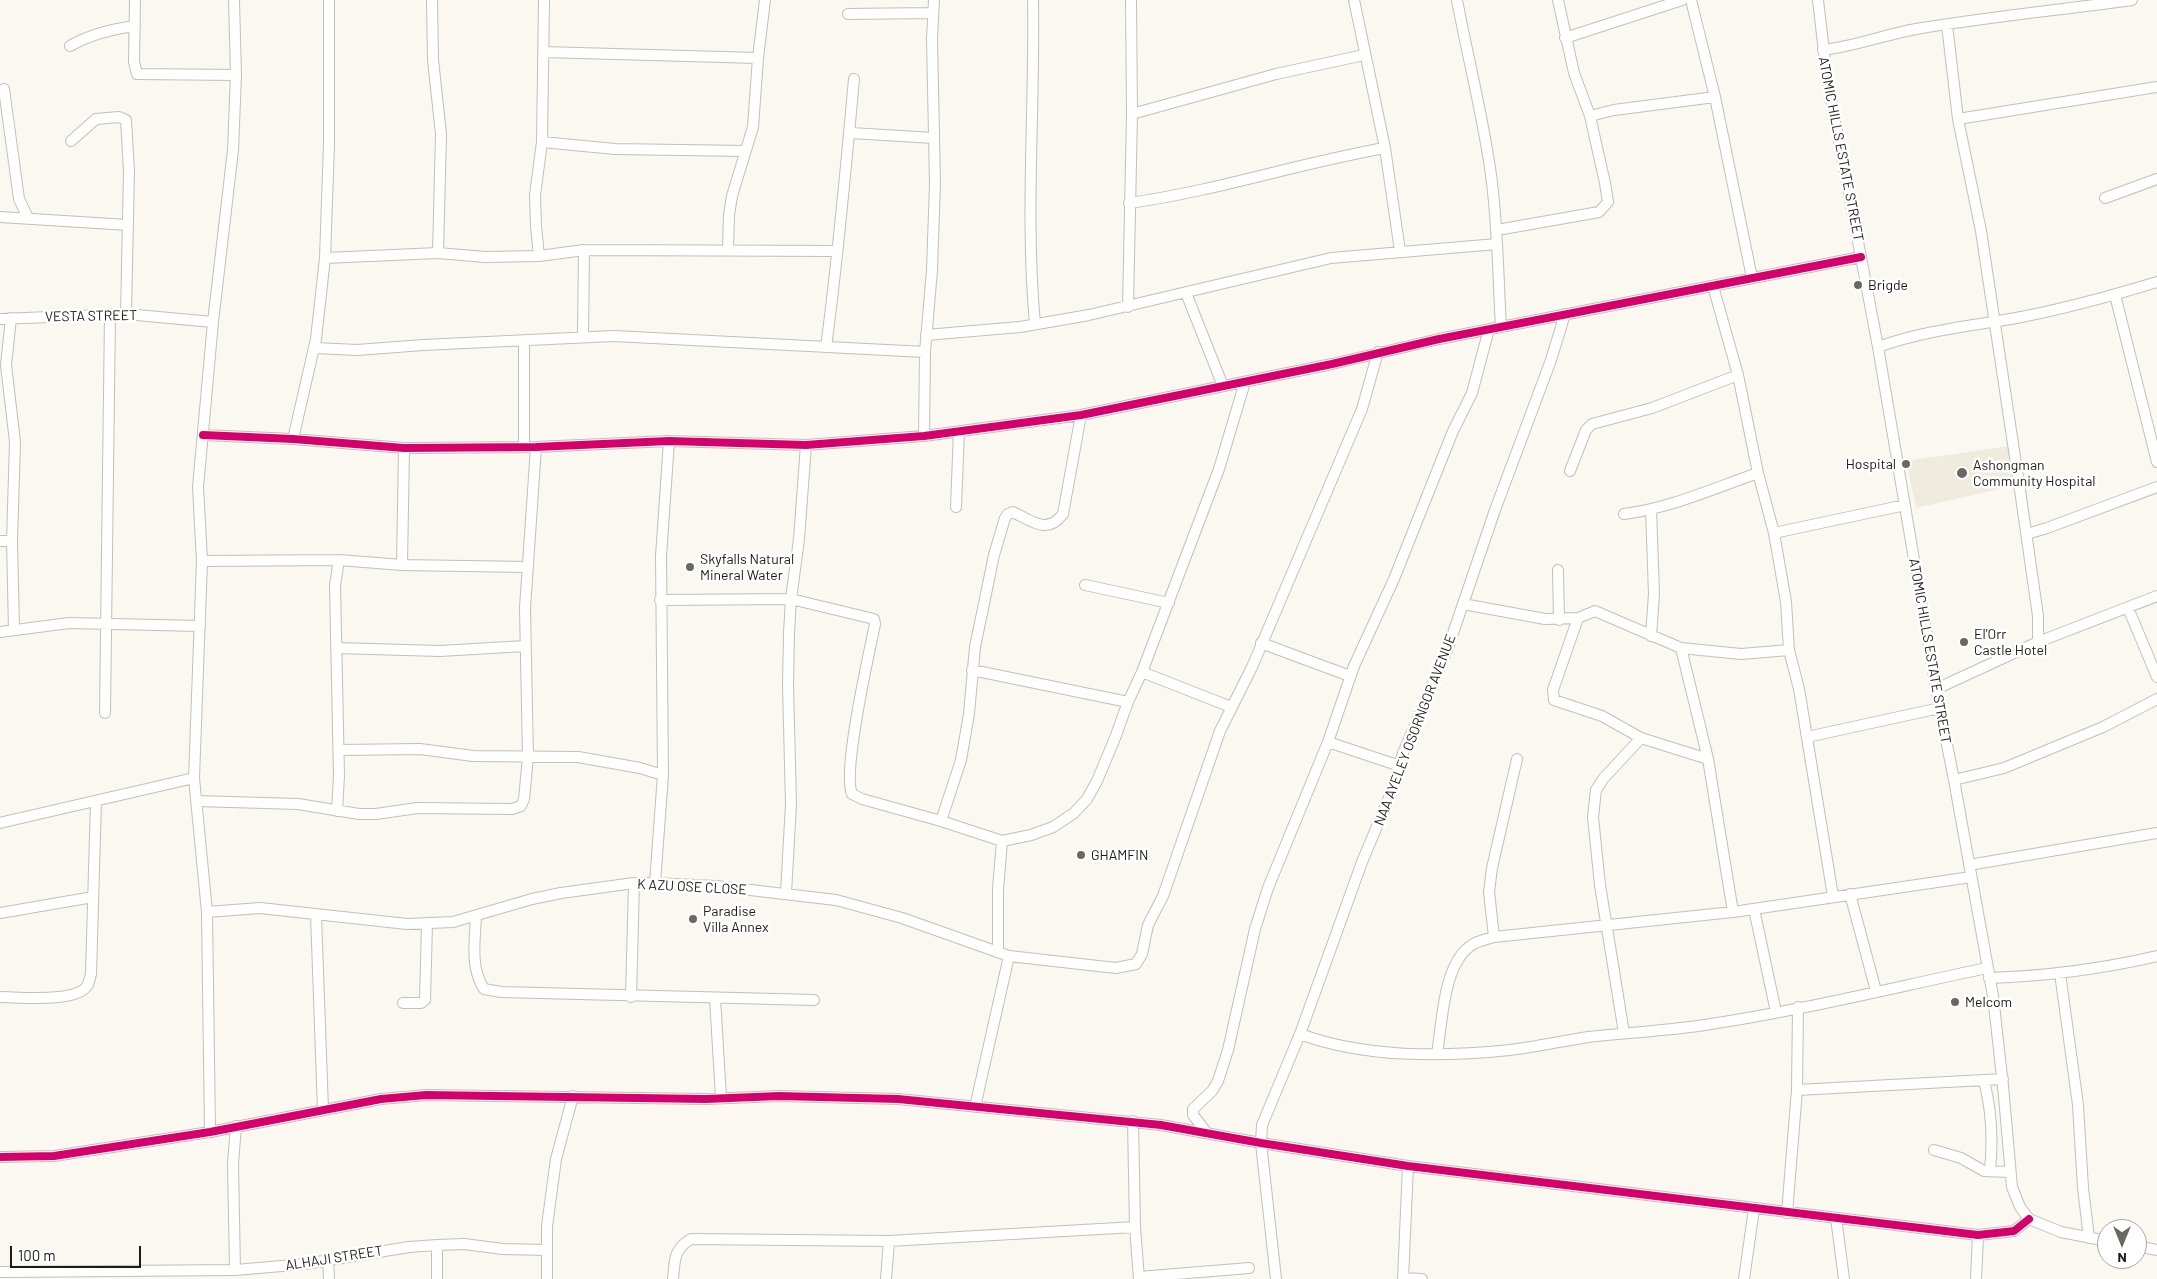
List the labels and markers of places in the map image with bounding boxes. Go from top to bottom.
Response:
place label: Brigde [1868,277,1908,293]
marker: Brigde [1852,279,1864,291]
place label: Hospital [1846,456,1896,472]
place label: Ashongman Community Hospital [1973,457,2096,490]
marker: Hospital [1900,458,1912,470]
marker: Ashongman Community Hospital [1955,466,1969,480]
place label: Skyfalls Natural Mineral Water [700,551,794,584]
marker: Skyfalls Natural Mineral Water [684,561,696,573]
place label: El'Orr Castle Hotel [1974,626,2047,658]
marker: El'Orr Castle Hotel [1958,636,1970,648]
place label: GHAMFIN [1091,847,1148,863]
marker: GHAMFIN [1075,849,1087,861]
place label: Paradise Villa Annex [703,903,769,936]
marker: Paradise Villa Annex [687,913,699,925]
place label: Melcom [1965,994,2012,1010]
marker: Melcom [1949,996,1961,1008]

